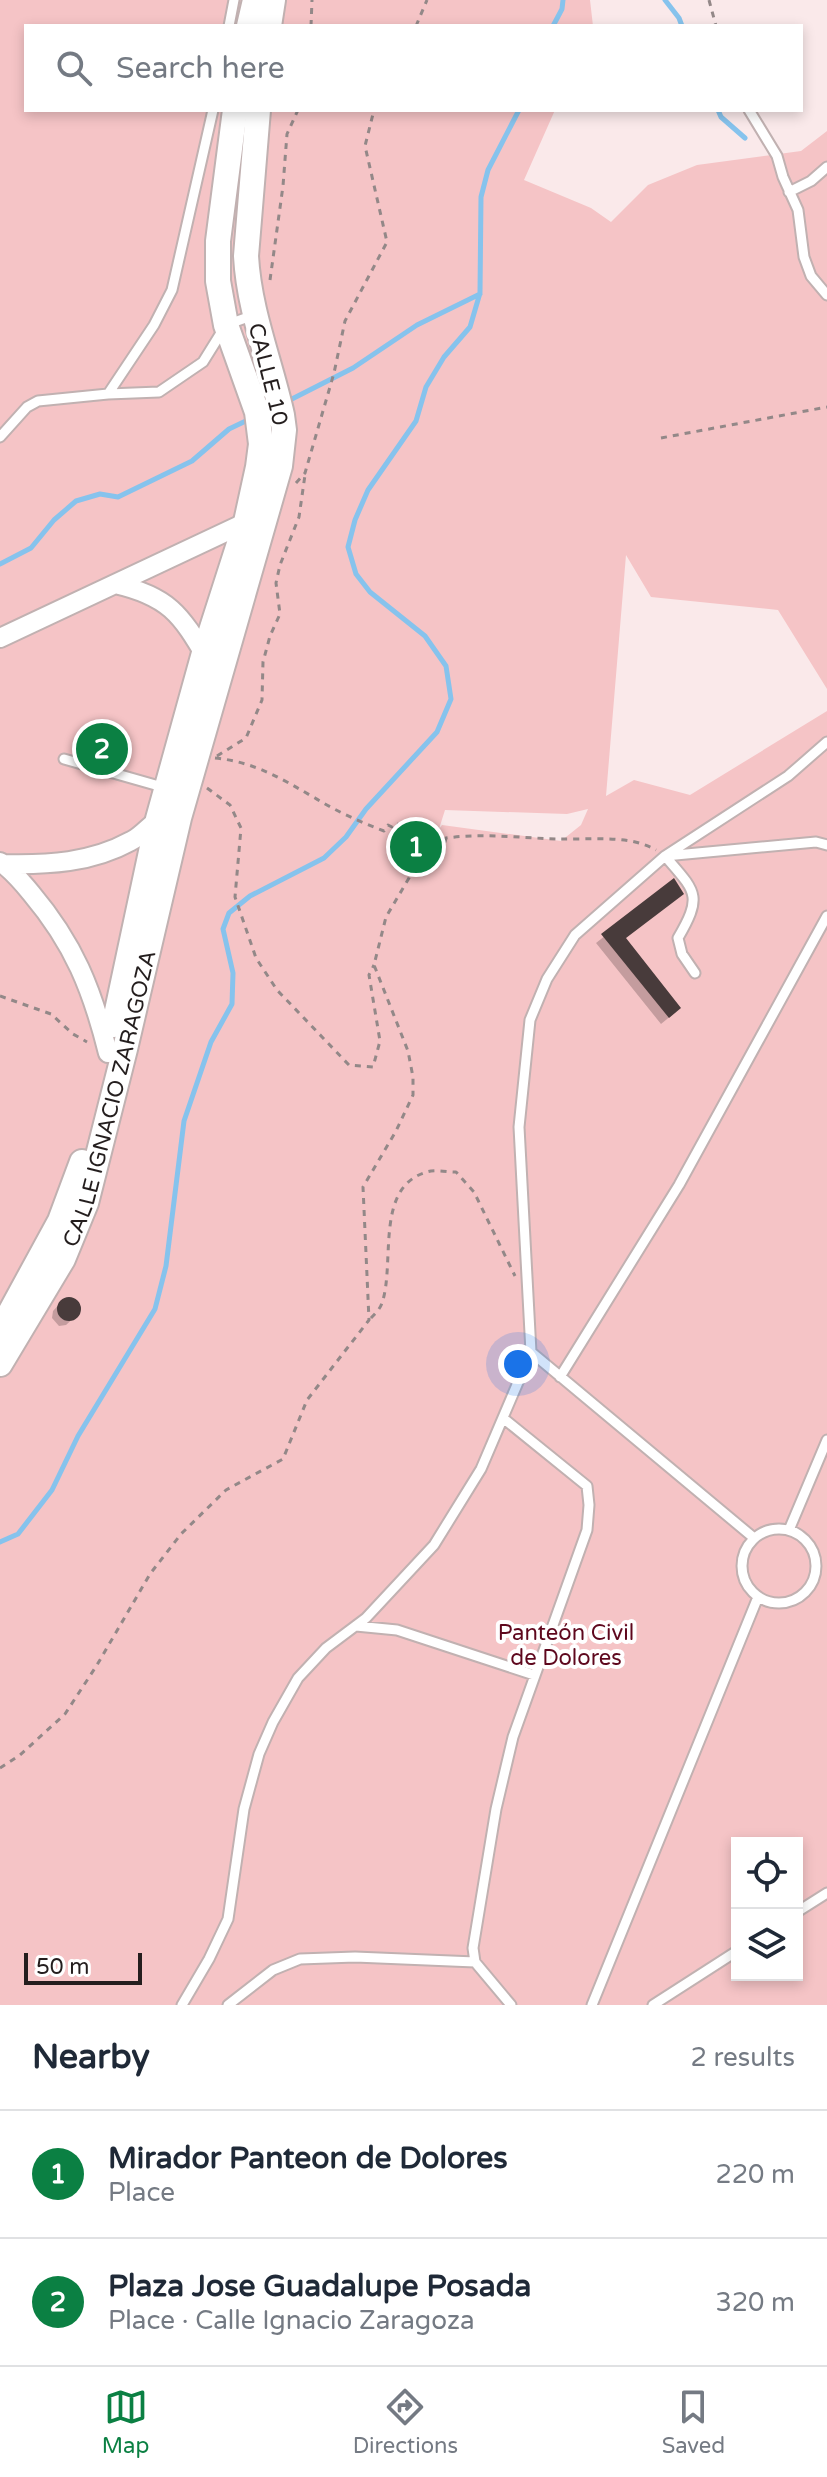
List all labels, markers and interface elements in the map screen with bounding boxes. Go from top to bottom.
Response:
search box [24,24,803,112]
icon: search [52,46,96,90]
text: Search here [116,50,285,87]
street label: CALLE 10 [243,320,293,428]
pin: 2 [76,719,128,779]
pin: 1 [390,817,442,877]
street label: CALLE IGNACIO ZARAGOZA [57,948,162,1251]
your location [498,1344,538,1384]
park label: Panteón Civil de Dolores [498,1620,634,1671]
map controls [731,1837,803,1981]
button: locate [731,1837,803,1909]
button: layers [731,1909,803,1981]
scale bar [24,1949,142,1985]
text: 50 m [36,1954,90,1980]
text: Nearby [32,2037,150,2078]
text: 2 results [690,2042,795,2073]
text: Mirador Panteon de Dolores [108,2140,508,2177]
text: 1 [50,2159,66,2190]
text: 220 m [715,2159,795,2190]
text: Place [108,2177,175,2208]
text: Plaza Jose Guadalupe Posada [108,2268,531,2305]
text: 2 [50,2287,66,2318]
text: 320 m [715,2287,795,2318]
text: Place · Calle Ignacio Zaragoza [108,2305,475,2336]
tab: Map [102,2385,149,2459]
tab: Directions [353,2385,458,2459]
tab: Saved [662,2385,725,2459]

